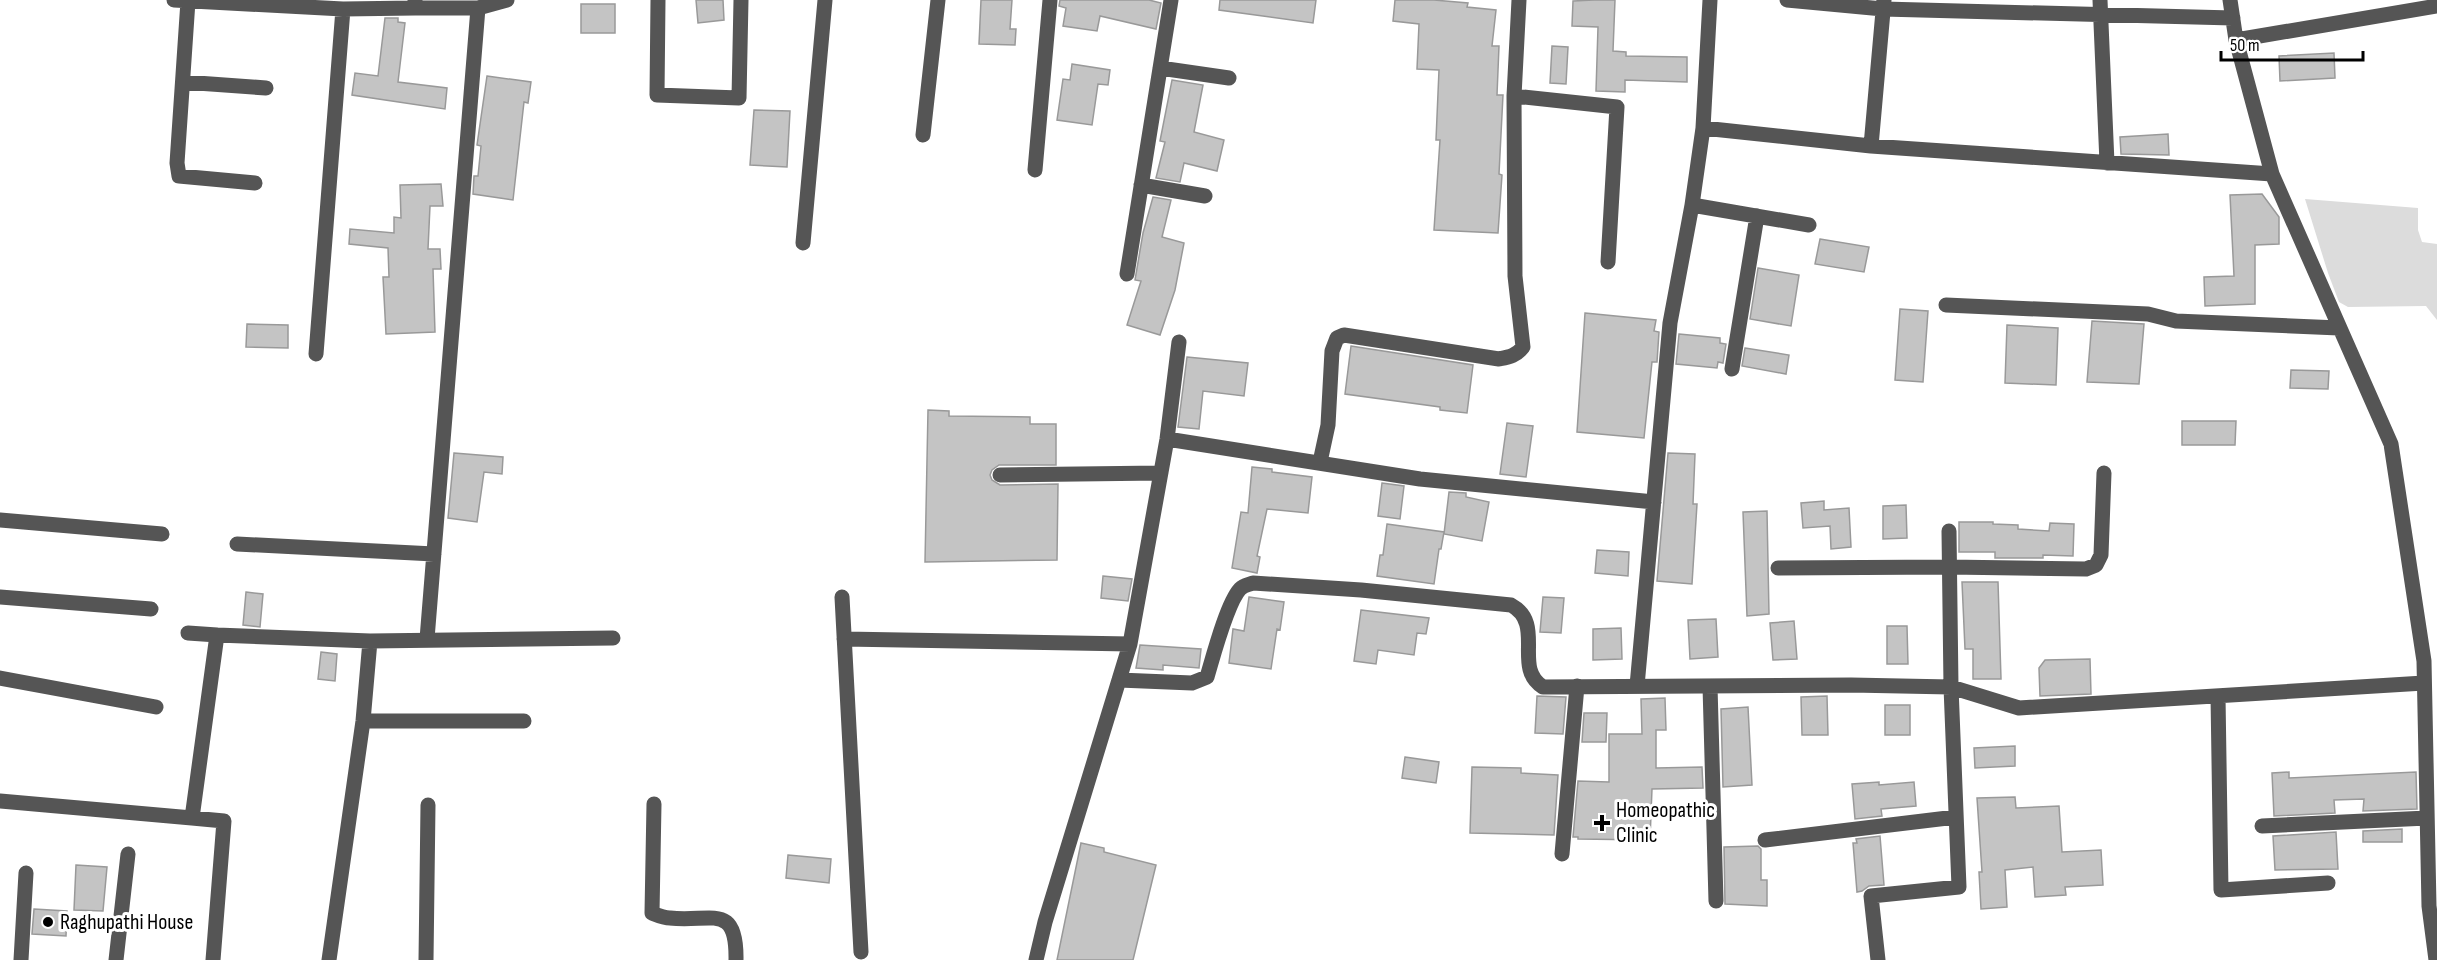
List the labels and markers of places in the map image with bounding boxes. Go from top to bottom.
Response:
place label: Homeopathic Clinic [1616,797,1715,849]
marker: Homeopathic Clinic [1593,814,1611,832]
place label: Raghupathi House [60,909,193,936]
marker: Raghupathi House [41,915,55,929]

